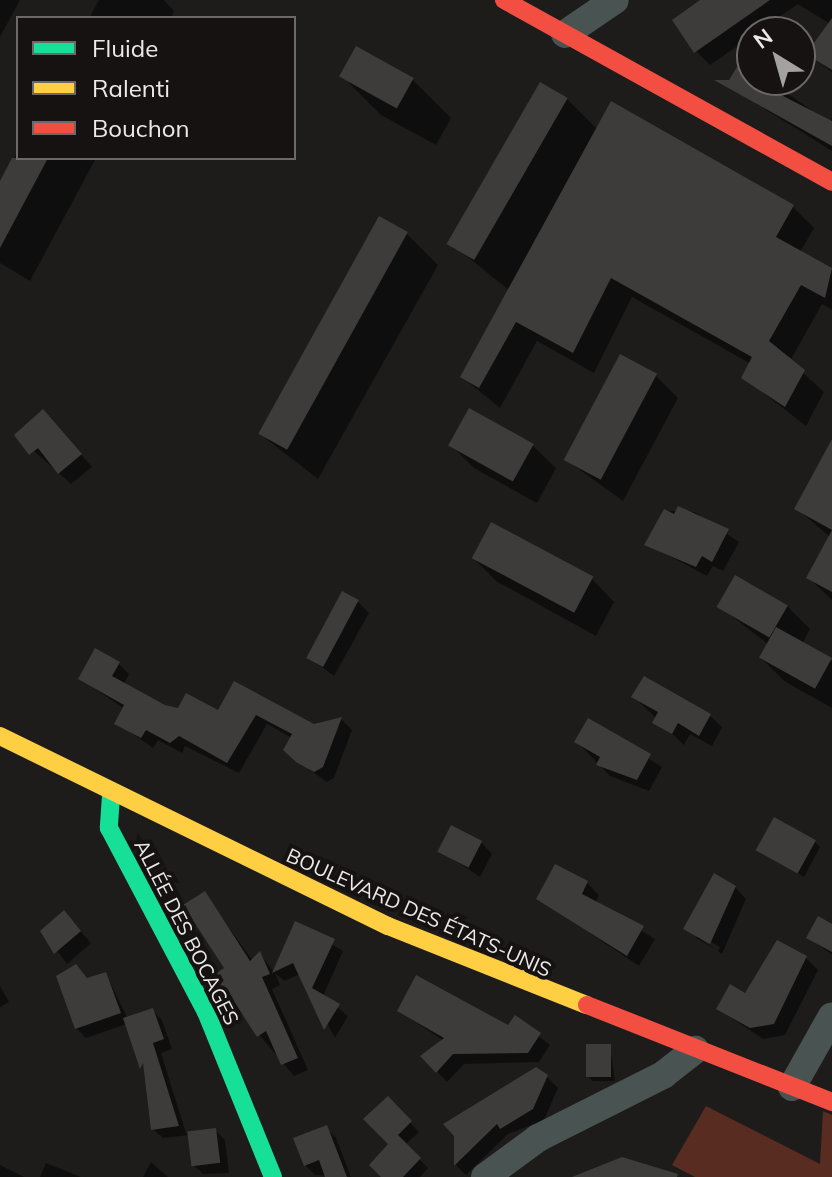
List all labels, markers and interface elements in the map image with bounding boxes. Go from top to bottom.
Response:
legend [16,16,296,160]
north arrow [736,16,816,96]
text: N [748,22,778,55]
text: Fluide [92,33,158,63]
text: Ralenti [92,73,170,103]
text: Bouchon [92,113,190,143]
street label: ALLÉE DES BOCAGES [130,835,244,1029]
street label: BOULEVARD DES ÉTATS-UNIS [283,843,555,981]

